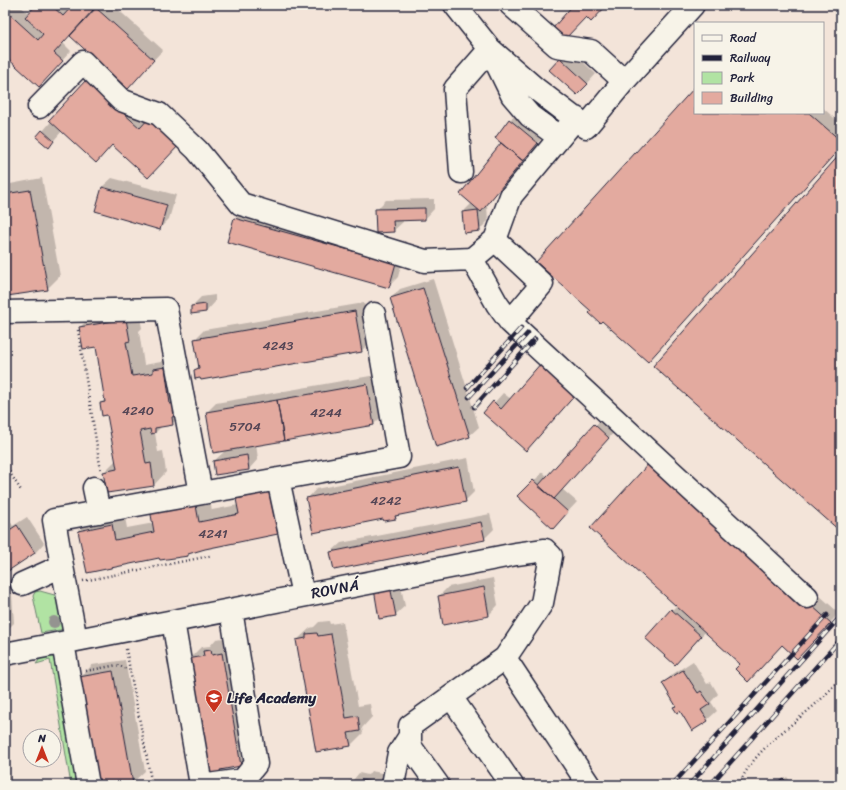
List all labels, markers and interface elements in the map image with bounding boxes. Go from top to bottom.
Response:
legend [694,22,824,114]
text: Road [730,27,757,49]
text: Railway [730,47,771,69]
text: Park [730,67,755,89]
text: Building [730,87,773,109]
house number: 4243 [263,334,293,357]
house number: 4240 [122,399,154,422]
house number: 4244 [310,401,342,424]
house number: 5704 [229,415,261,438]
house number: 4242 [370,489,402,512]
house number: 4241 [198,522,228,545]
street label: ROVNÁ [309,571,363,606]
place label: Life Academy [227,685,317,711]
school or university icon: Life Academy [204,688,224,713]
north arrow [22,728,62,768]
text: N [37,729,46,748]

